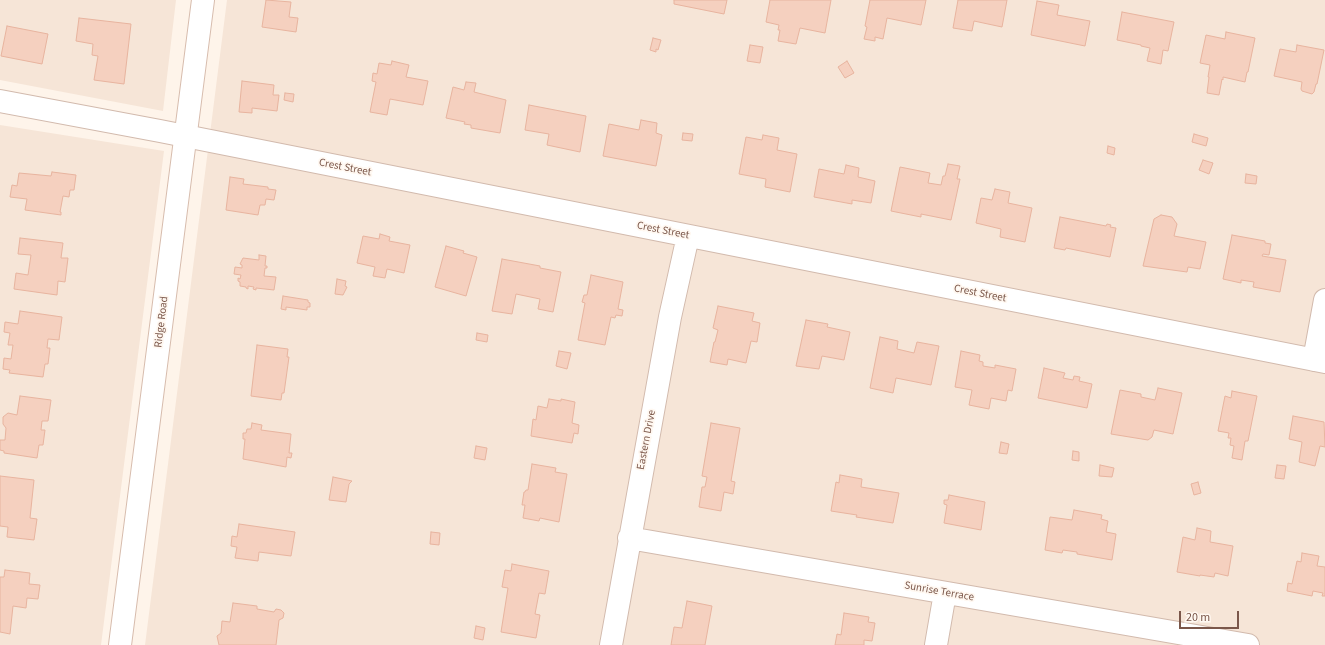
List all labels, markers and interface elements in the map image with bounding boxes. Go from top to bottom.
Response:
street label: Crest Street [318,156,372,180]
street label: Crest Street [636,219,690,243]
street label: Crest Street [953,282,1007,306]
street label: Ridge Road [152,296,172,348]
street label: Eastern Drive [635,409,659,471]
street label: Sunrise Terrace [903,579,975,605]
scale bar [1181,603,1241,629]
text: 20 m [1186,609,1210,626]

